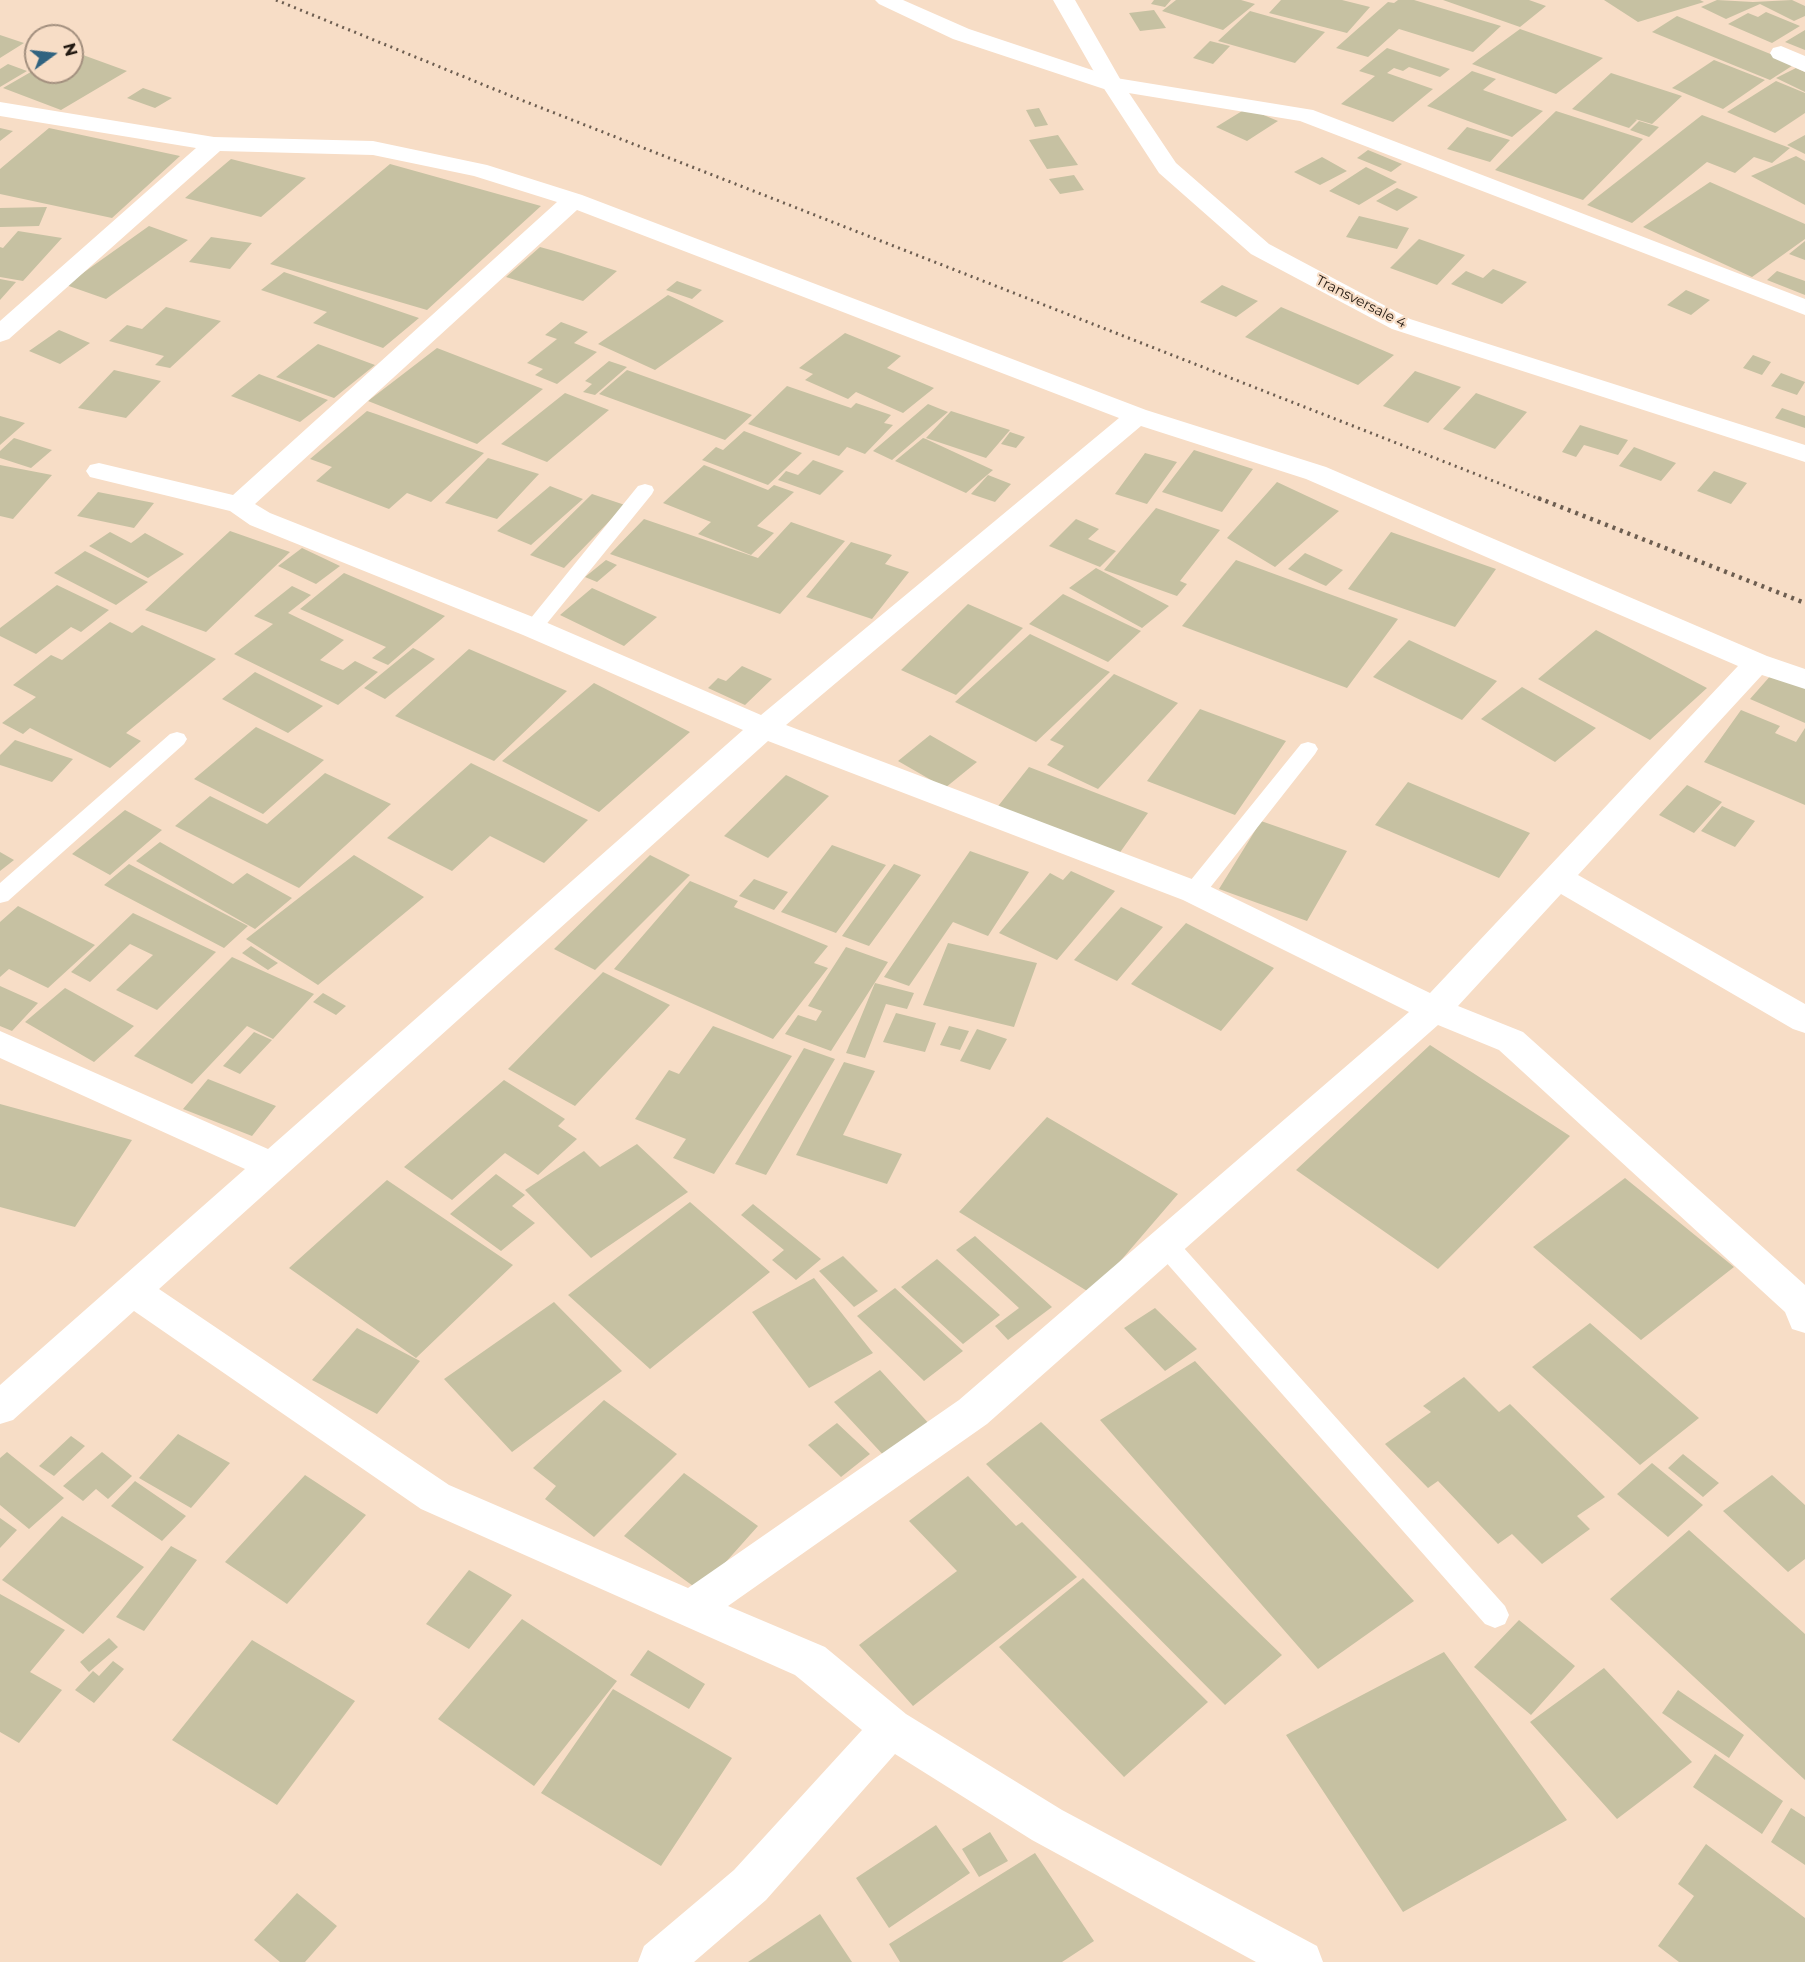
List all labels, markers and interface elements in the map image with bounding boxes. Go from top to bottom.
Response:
north arrow [24,24,84,84]
text: N [59,41,81,58]
street label: Transversale 4 [1313,272,1409,332]

